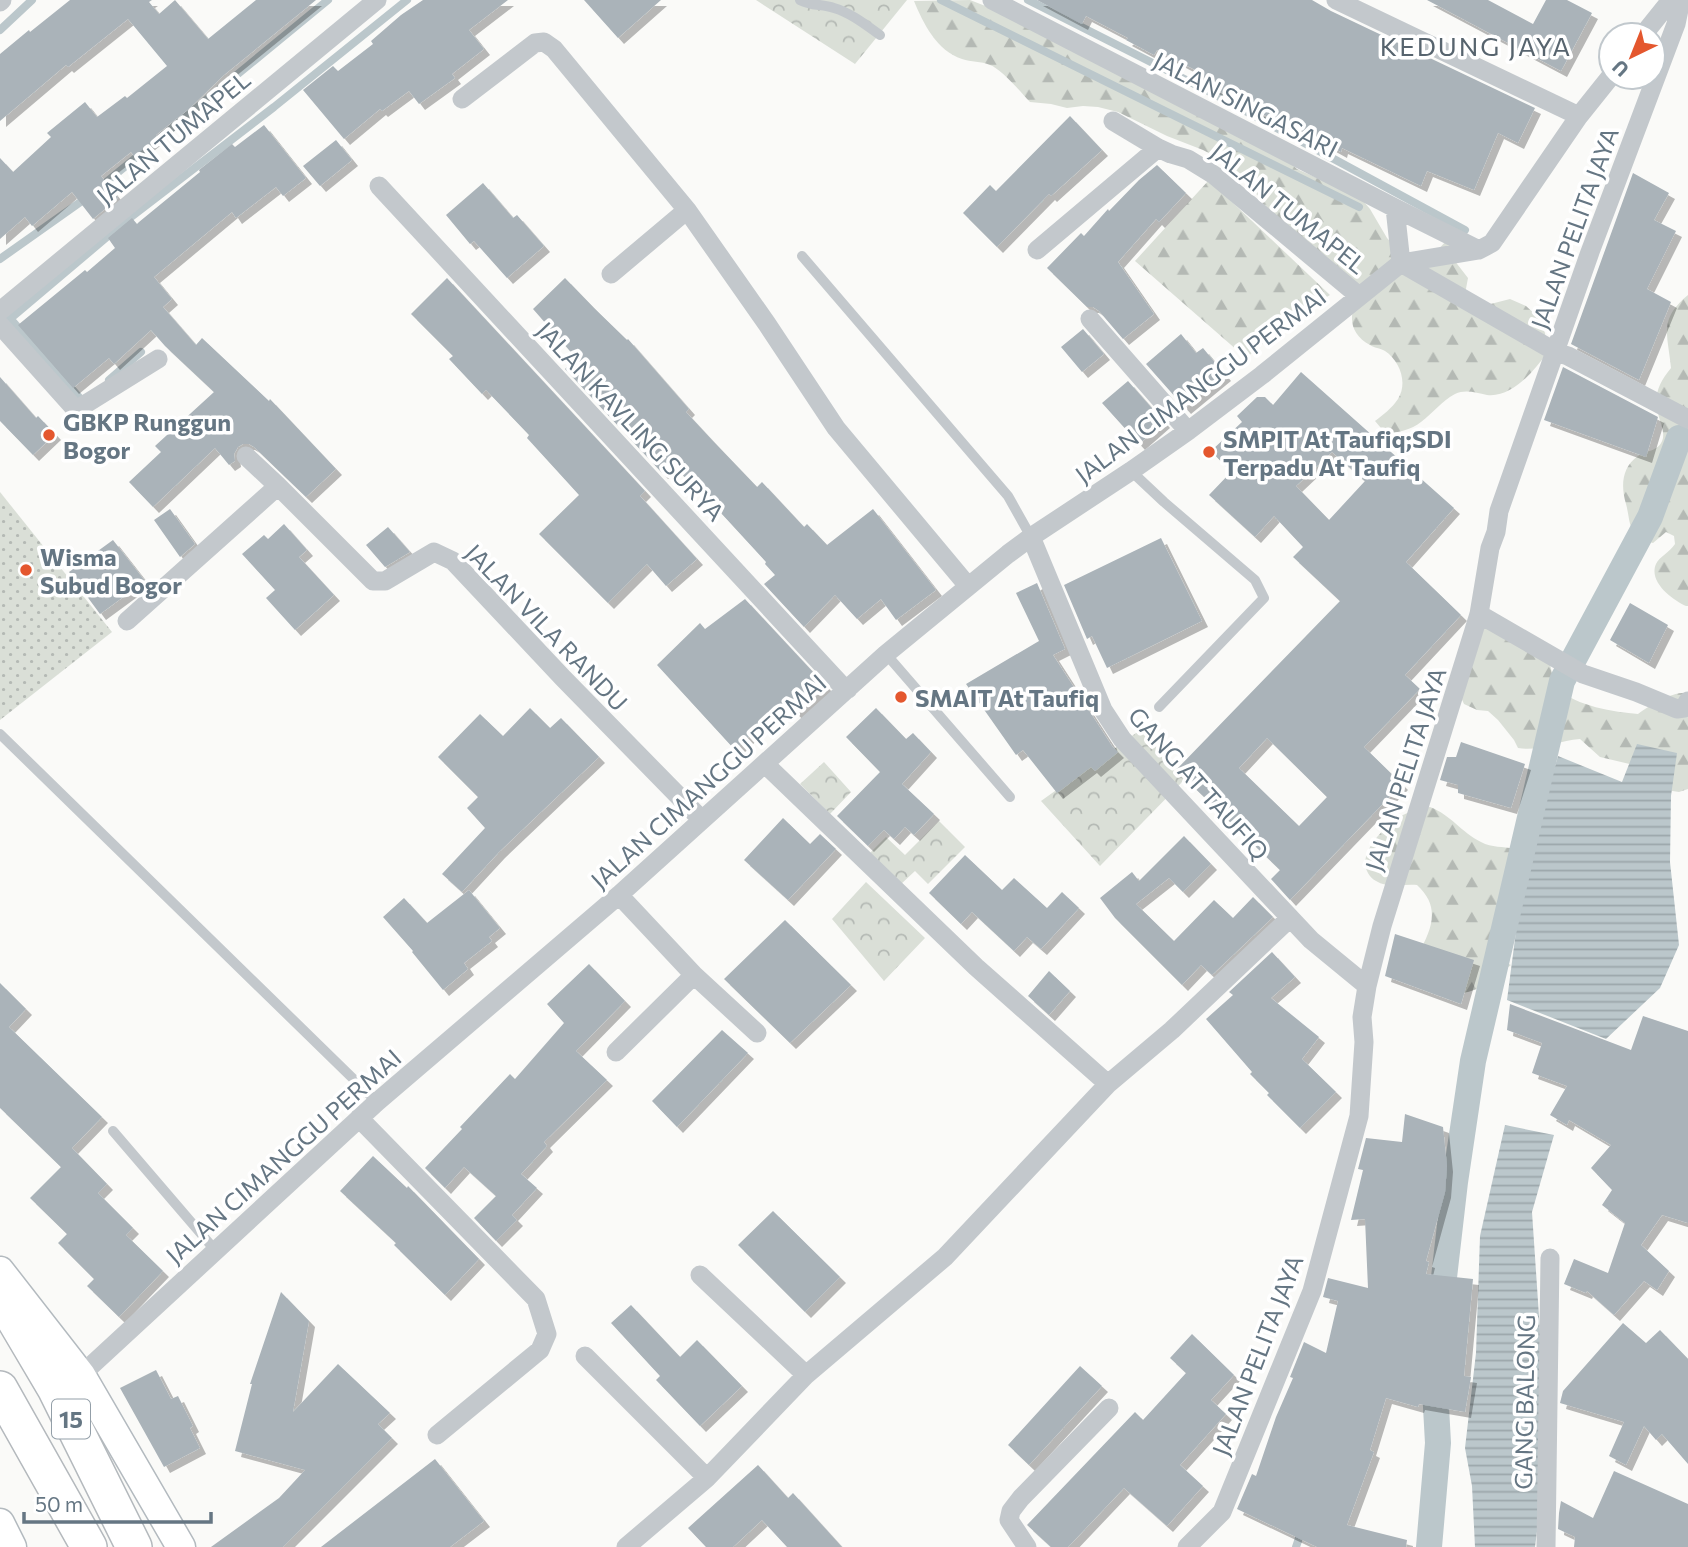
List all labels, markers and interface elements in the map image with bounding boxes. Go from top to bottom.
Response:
north arrow [1597,21,1667,91]
district label: KEDUNG JAYA [1380,30,1572,61]
street label: JALAN SINGASARI [1149,45,1343,163]
text: U [1607,56,1633,82]
street label: JALAN TUMAPEL [90,64,256,210]
street label: JALAN PELITA JAYA [1524,123,1624,333]
street label: JALAN TUMAPEL [1205,136,1373,280]
street label: JALAN CIMANGGU PERMAI [1069,281,1331,489]
street label: JALAN KAVLING SURYA [531,315,731,527]
place label: GBKP Runggun Bogor [63,407,231,464]
place label: SMPIT At Taufiq;SDI Terpadu At Taufiq [1223,424,1451,481]
marker: GBKP Runggun Bogor [41,427,57,443]
marker: SMPIT At Taufiq;SDI Terpadu At Taufiq [1201,444,1217,460]
street label: JALAN VILA RANDU [460,538,634,716]
place label: Wisma Subud Bogor [40,542,182,599]
marker: Wisma Subud Bogor [18,562,34,578]
street label: JALAN PELITA JAYA [1358,664,1452,874]
street label: JALAN CIMANGGU PERMAI [584,668,832,894]
place label: SMAIT At Taufiq [915,683,1099,712]
marker: SMAIT At Taufiq [893,689,909,705]
street label: GANG AT TAUFIQ [1123,701,1275,865]
street label: JALAN CIMANGGU PERMAI [159,1043,407,1269]
street label: JALAN PELITA JAYA [1205,1251,1309,1459]
street label: GANG BALONG [1508,1314,1540,1490]
road number: 15 [52,1400,90,1438]
scale bar [24,1480,212,1524]
text: 50 m [35,1491,83,1516]

